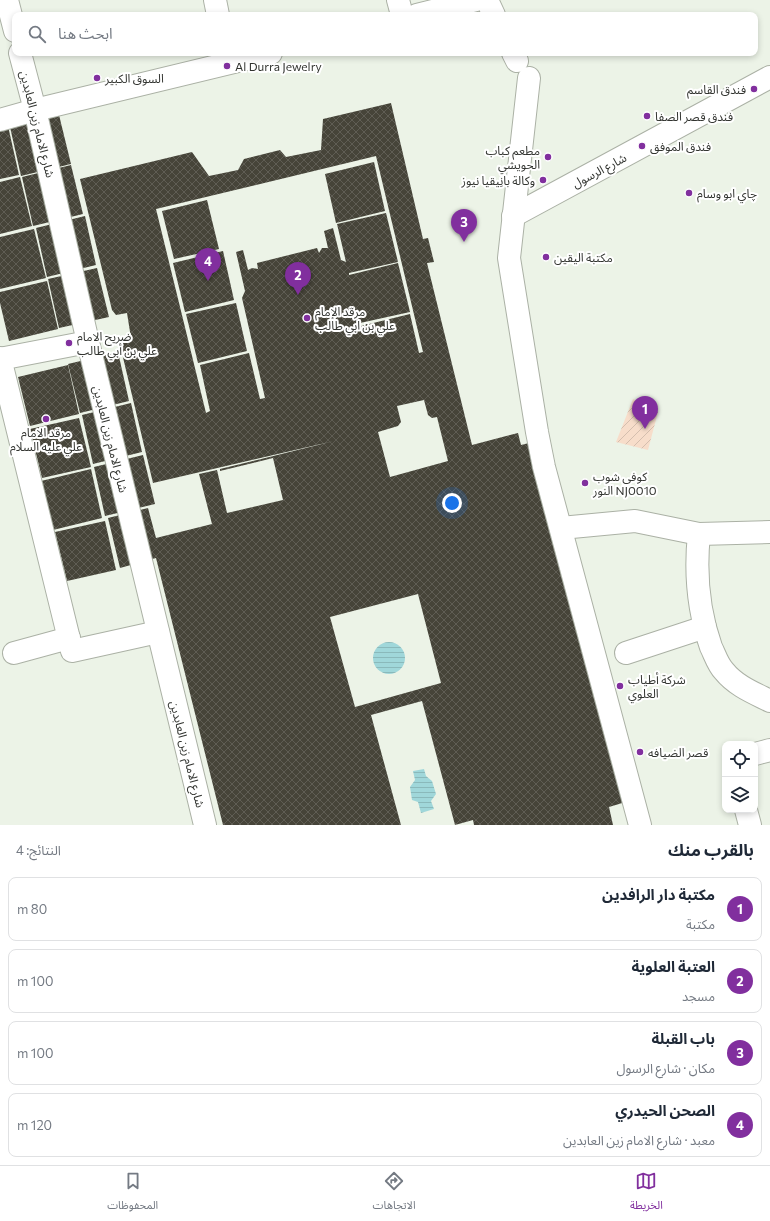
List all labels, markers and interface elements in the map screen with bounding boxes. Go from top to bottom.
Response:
search box [12,12,758,56]
icon: search [26,23,48,45]
text: ابحث هنا [58,24,113,42]
place label: Al Durra Jewelry [235,59,322,74]
marker: Al Durra Jewelry [222,61,232,71]
street label: شارع الامام زين العابدين [15,69,58,180]
place label: السوق الكبير [104,71,164,86]
marker: السوق الكبير [92,73,102,83]
place label: فندق القاسم [687,82,746,99]
marker: فندق القاسم [749,84,759,94]
place label: فندق قصر الصفا [655,109,733,124]
marker: فندق قصر الصفا [642,111,652,121]
place label: فندق الموفق [650,139,711,155]
marker: فندق الموفق [637,141,647,151]
place label: مطعم كباب الحويشي [485,143,540,175]
street label: شارع الرسول [569,150,630,193]
marker: مطعم كباب الحويشي [543,152,553,162]
place label: وكالة بانِيقيا نيوز [461,173,535,188]
marker: وكالة بانِيقيا نيوز [538,175,548,185]
place label: چاي ابو وسام [697,186,757,204]
marker: چاي ابو وسام [684,188,694,198]
pin: 3 [451,209,477,242]
pin: 4 [195,248,221,281]
place label: مكتبة اليقين [554,250,613,265]
marker: مكتبة اليقين [541,252,551,262]
pin: 2 [285,262,311,295]
place label: مرقد الإمام علي بن ابي طالب [315,304,395,336]
marker: مرقد الإمام علي بن ابي طالب [302,313,312,323]
place label: ضريح الامام علي بن أبي طالب [77,329,157,361]
marker: ضريح الامام علي بن أبي طالب [64,338,74,348]
street label: شارع الامام زين العابدين [88,384,131,495]
pin: 1 [632,396,658,429]
marker: مرقد الامام علي عليه السلام [41,414,51,424]
place label: مرقد الامام علي عليه السلام [10,425,82,457]
place label: کوفی شوب النور NJ0010 [592,469,657,498]
marker: کوفی شوب النور NJ0010 [580,478,590,488]
your location [442,493,462,513]
place label: شركة أطياب العلوي [628,672,686,704]
marker: شركة أطياب العلوي [615,681,625,691]
street label: شارع الامام زين العابدين [165,699,208,810]
map controls [722,741,758,813]
button: locate [722,741,758,777]
place label: قصر الضيافه [648,745,708,760]
marker: قصر الضيافه [635,747,645,757]
button: layers [722,777,758,813]
text: بالقرب منك [668,839,754,860]
text: النتائج: 4 [16,842,61,858]
text: مكتبة دار الرافدين [602,885,715,903]
text: 80 m [17,901,47,917]
text: 1 [737,901,743,917]
text: مكتبة [686,916,715,932]
text: العتبة العلوية [631,957,715,975]
text: 100 m [17,973,53,989]
text: 2 [736,973,744,989]
text: مسجد [682,988,715,1004]
text: باب القبلة [652,1029,715,1047]
text: 100 m [17,1045,53,1061]
text: 3 [736,1045,744,1061]
text: مكان · شارع الرسول [616,1060,715,1076]
text: الصحن الحيدري [615,1101,715,1119]
text: 120 m [17,1117,52,1133]
text: 4 [736,1117,744,1133]
text: معبد · شارع الامام زين العابدين [563,1132,715,1148]
tab: المحفوظات [107,1170,158,1217]
tab: الاتجاهات [373,1170,416,1217]
tab: الخريطة [630,1170,663,1217]

